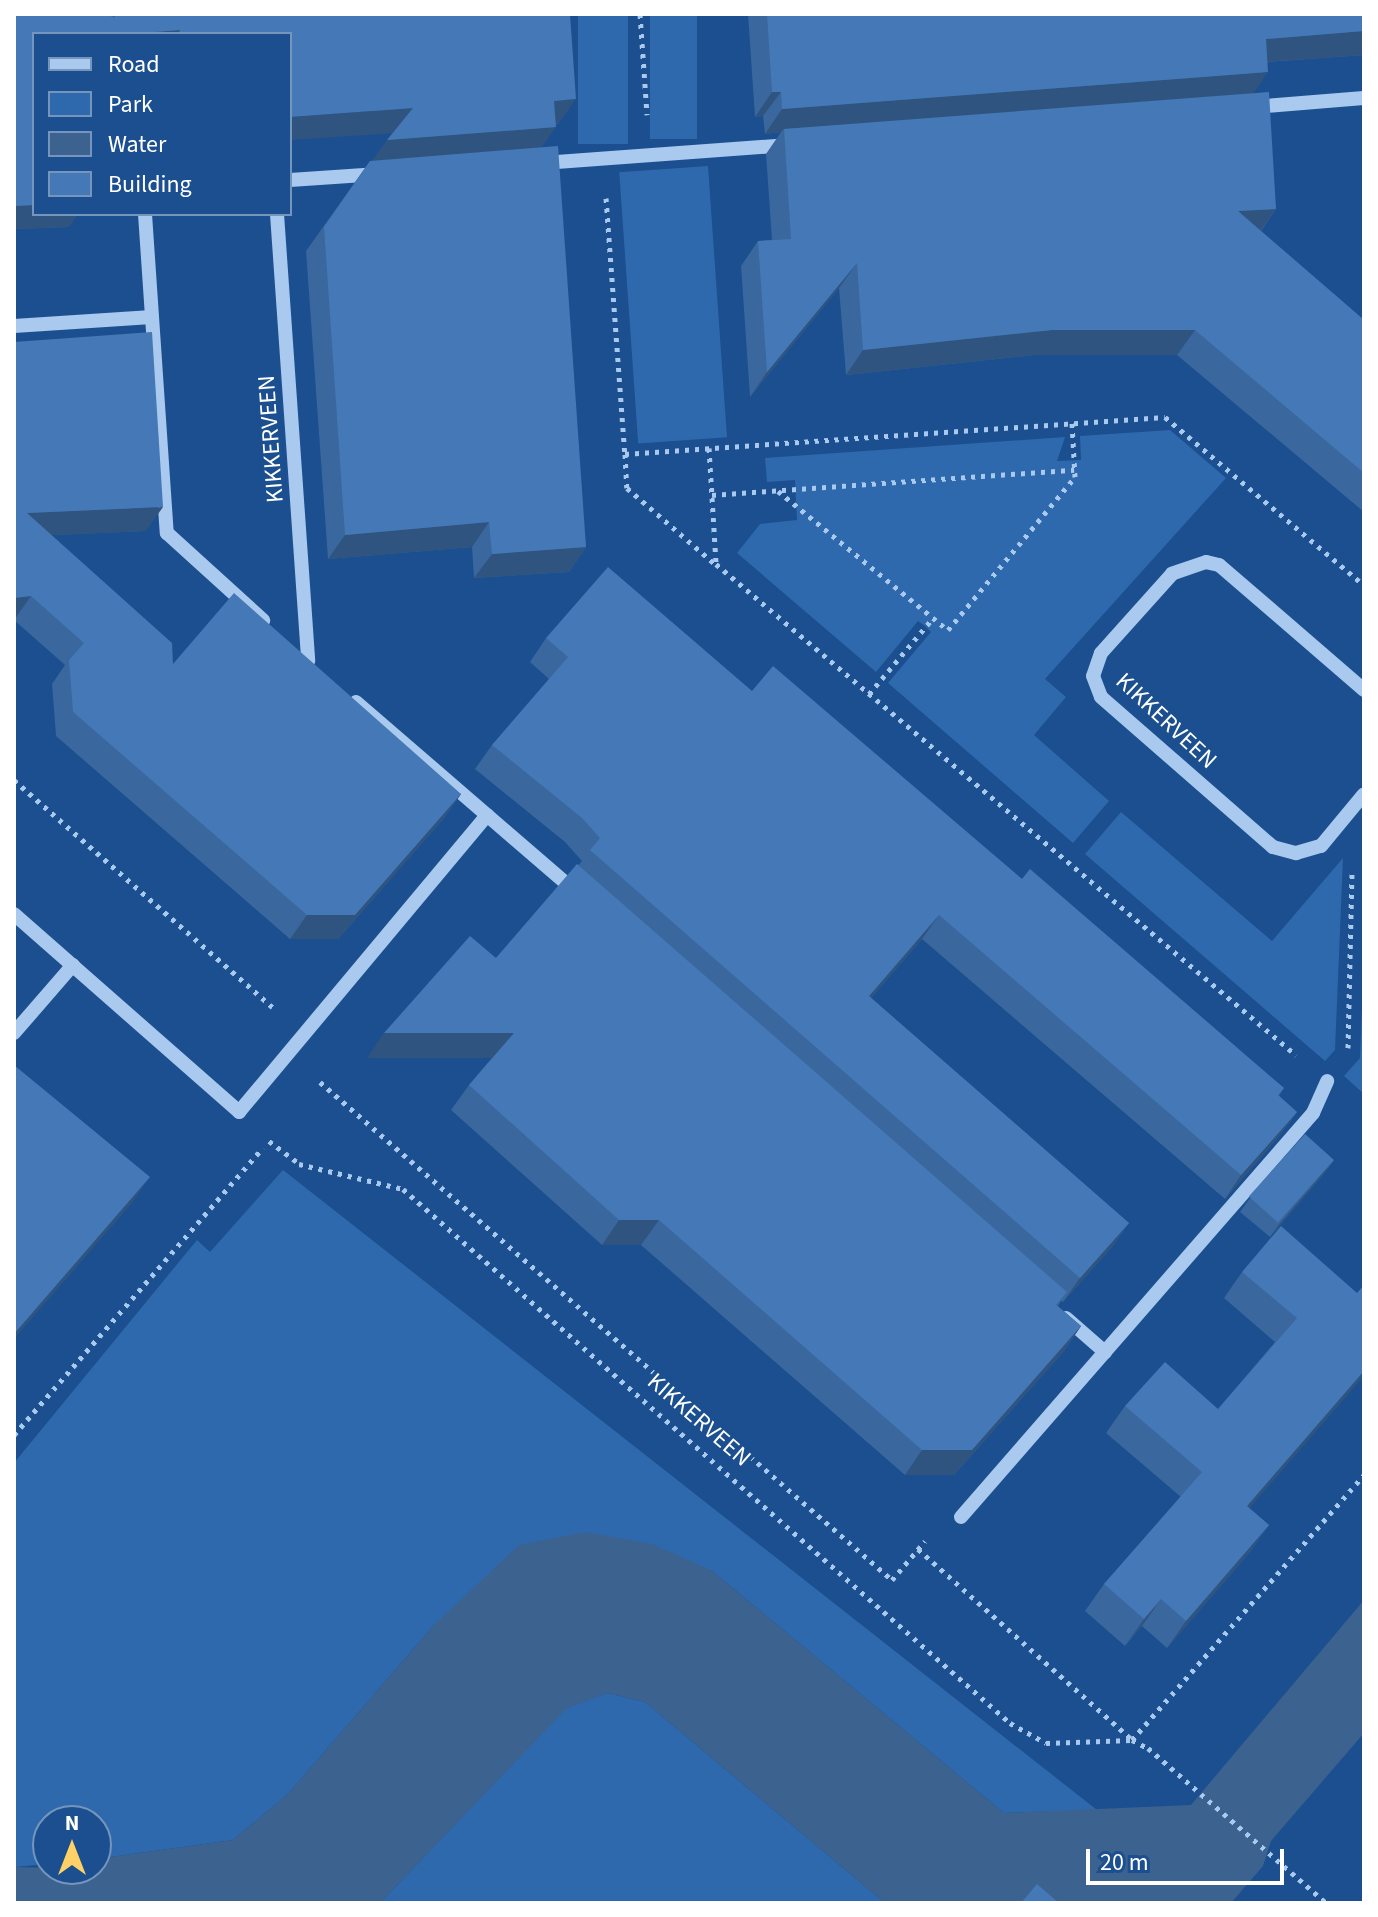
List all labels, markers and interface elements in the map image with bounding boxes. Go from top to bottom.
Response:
legend [32,32,292,216]
text: Road [108,47,160,82]
text: Park [108,87,153,122]
text: Water [108,127,166,162]
text: Building [108,167,192,202]
street label: KIKKERVEEN [252,374,290,504]
street label: KIKKERVEEN [1110,667,1222,775]
street label: KIKKERVEEN [641,1367,757,1473]
north arrow [32,1805,112,1885]
text: N [65,1807,79,1839]
scale bar [1090,1833,1288,1883]
text: 20 m [1100,1845,1149,1880]

